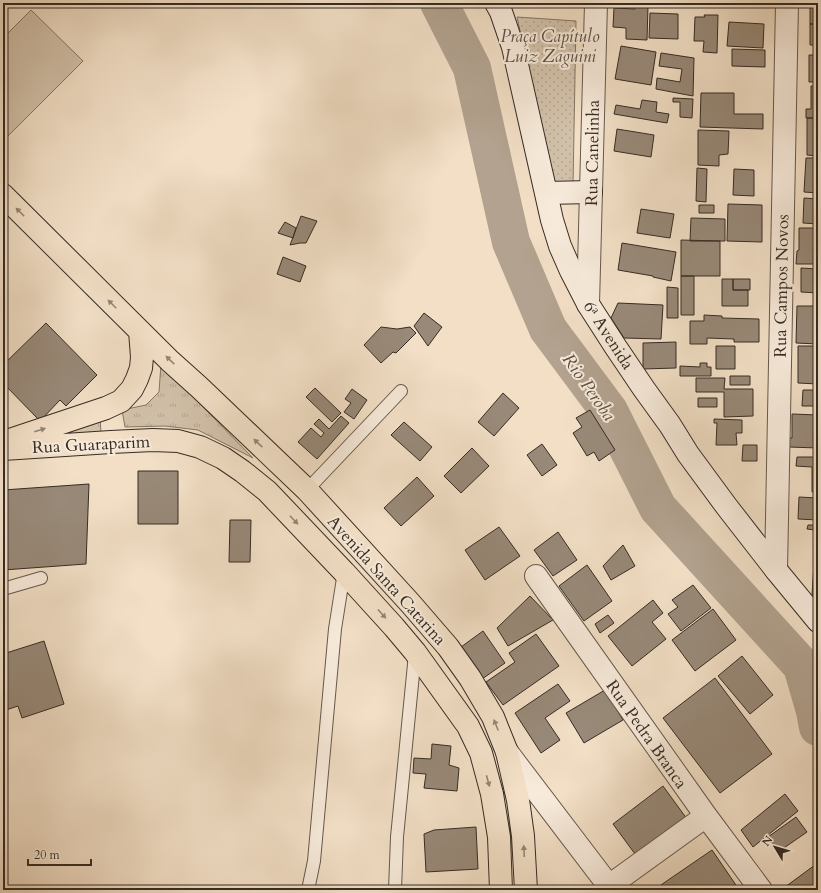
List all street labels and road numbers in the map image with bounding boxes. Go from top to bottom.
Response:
street label: Rua Canelinha [580,99,605,206]
street label: Rua Campos Novos [769,214,794,358]
street label: 6ª Avenida [578,297,640,375]
street label: Rua Guaraparim [31,430,151,459]
street label: Avenida Santa Catarina [322,510,452,651]
street label: Rua Pedra Branca [601,675,693,794]

